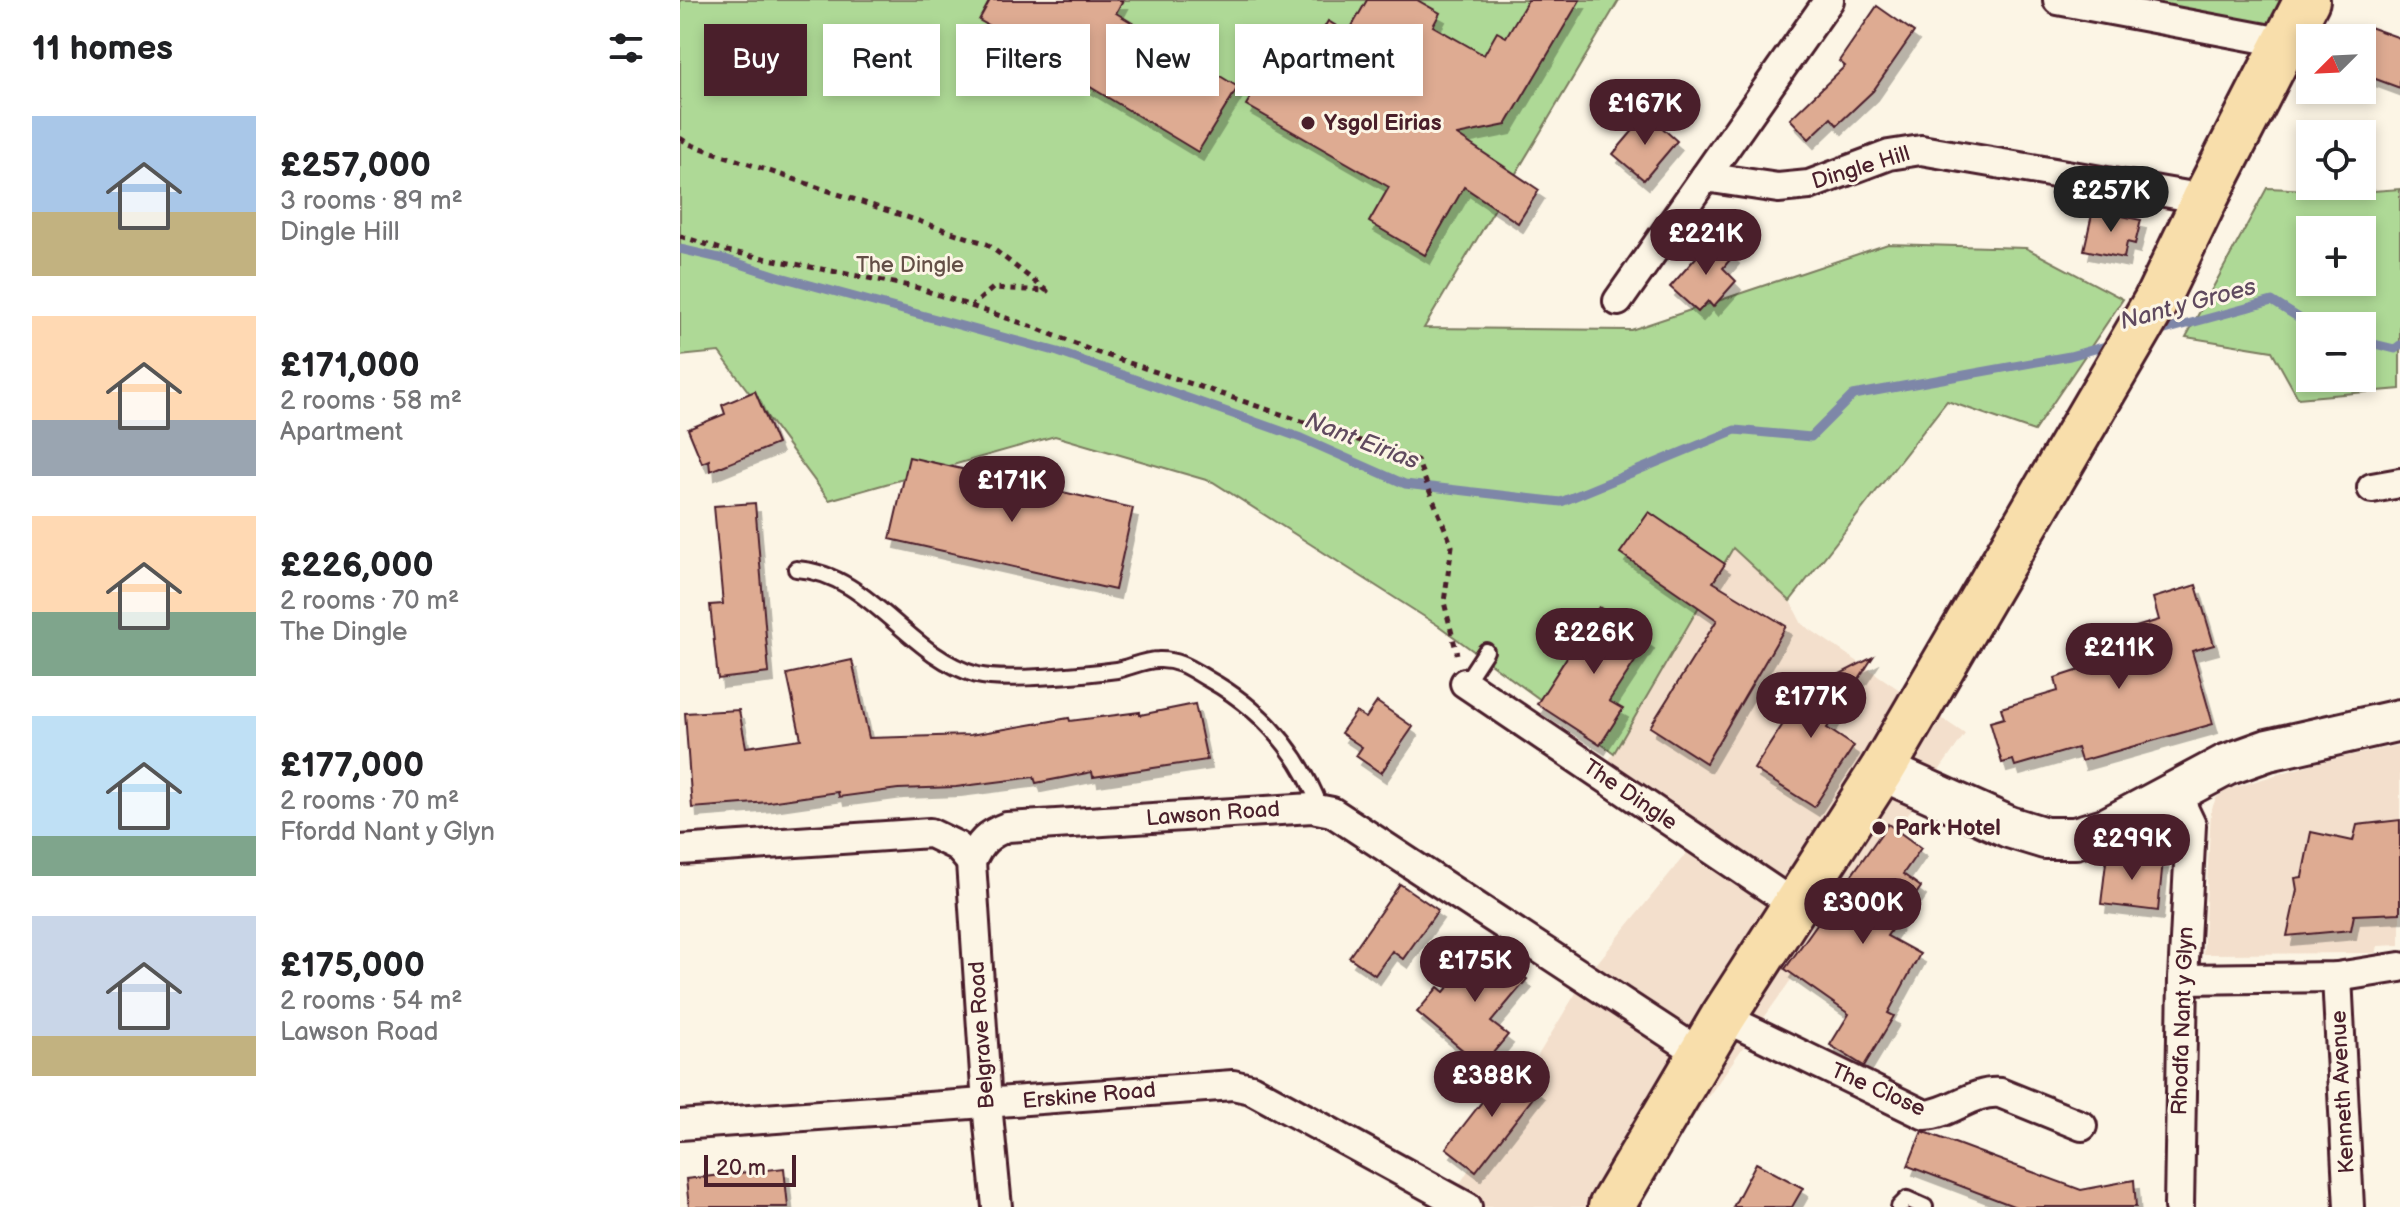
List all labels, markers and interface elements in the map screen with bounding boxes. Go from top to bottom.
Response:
chip: Buy [704,24,807,96]
chip: Rent [823,24,940,96]
chip: Filters [956,24,1090,96]
chip: New [1106,24,1219,96]
chip: Apartment [1235,24,1423,96]
north arrow [2296,24,2376,104]
map controls [2296,24,2376,392]
icon: filters [604,26,648,70]
text: 11 homes [32,28,173,69]
pin: £167K [1589,79,1701,147]
text: £167K [1608,89,1682,120]
place label: Ysgol Eirias [1324,110,1442,137]
marker: Ysgol Eirias [1299,114,1317,132]
button: locate [2296,120,2376,200]
street label: Dingle Hill [1809,140,1913,196]
text: £257,000 [280,145,431,186]
icon: home [96,148,192,244]
pin: £257K [2055,166,2167,234]
text: £257K [2072,176,2150,207]
text: 3 rooms · 89 m² [280,186,463,217]
pin: £221K [1650,209,1762,277]
button: + [2296,216,2376,296]
text: Dingle Hill [280,217,399,248]
text: £221K [1668,219,1744,250]
park label: The Dingle [856,252,964,279]
water label: Nant y Groes [2117,272,2259,336]
button: − [2296,312,2376,392]
text: £171,000 [280,345,420,386]
icon: home [96,348,192,444]
text: 2 rooms · 58 m² [280,386,462,417]
water label: Nant Eirias [1301,406,1423,476]
text: Apartment [280,417,403,448]
pin: £171K [956,456,1068,524]
text: £171K [977,466,1047,497]
text: £226,000 [280,545,434,586]
icon: home [96,548,192,644]
text: 2 rooms · 70 m² [280,586,459,617]
pin: £226K [1538,608,1650,676]
text: The Dingle [280,617,407,648]
text: £226K [1554,618,1634,649]
pin: £211K [2063,623,2175,691]
text: £211K [2084,633,2154,664]
pin: £177K [1755,672,1867,740]
text: £177K [1774,682,1848,713]
text: £177,000 [280,745,424,786]
icon: home [96,748,192,844]
street label: The Dingle [1578,754,1682,836]
text: 2 rooms · 70 m² [280,786,459,817]
street label: Lawson Road [1145,796,1281,832]
pin: £299K [2076,814,2188,882]
place label: Park Hotel [1895,815,2001,842]
text: Ffordd Nant y Glyn [280,817,495,848]
marker: Park Hotel [1870,819,1888,837]
text: £299K [2092,824,2172,855]
pin: £300K [1807,878,1919,946]
text: £300K [1822,888,1904,919]
street label: Rhodfa Nant y Glyn [2166,926,2200,1116]
pin: £175K [1419,936,1531,1004]
text: £175,000 [280,945,425,986]
text: £175K [1438,946,1512,977]
icon: home [96,948,192,1044]
street label: Belgrave Road [963,960,1001,1110]
text: 2 rooms · 54 m² [280,986,463,1017]
street label: Kenneth Avenue [2325,1010,2361,1174]
text: Lawson Road [280,1017,439,1048]
pin: £388K [1436,1051,1548,1119]
street label: The Close [1827,1057,1929,1123]
text: £388K [1452,1061,1532,1092]
street label: Erskine Road [1021,1077,1157,1115]
scale bar [704,1151,796,1187]
text: 20 m [716,1155,766,1182]

